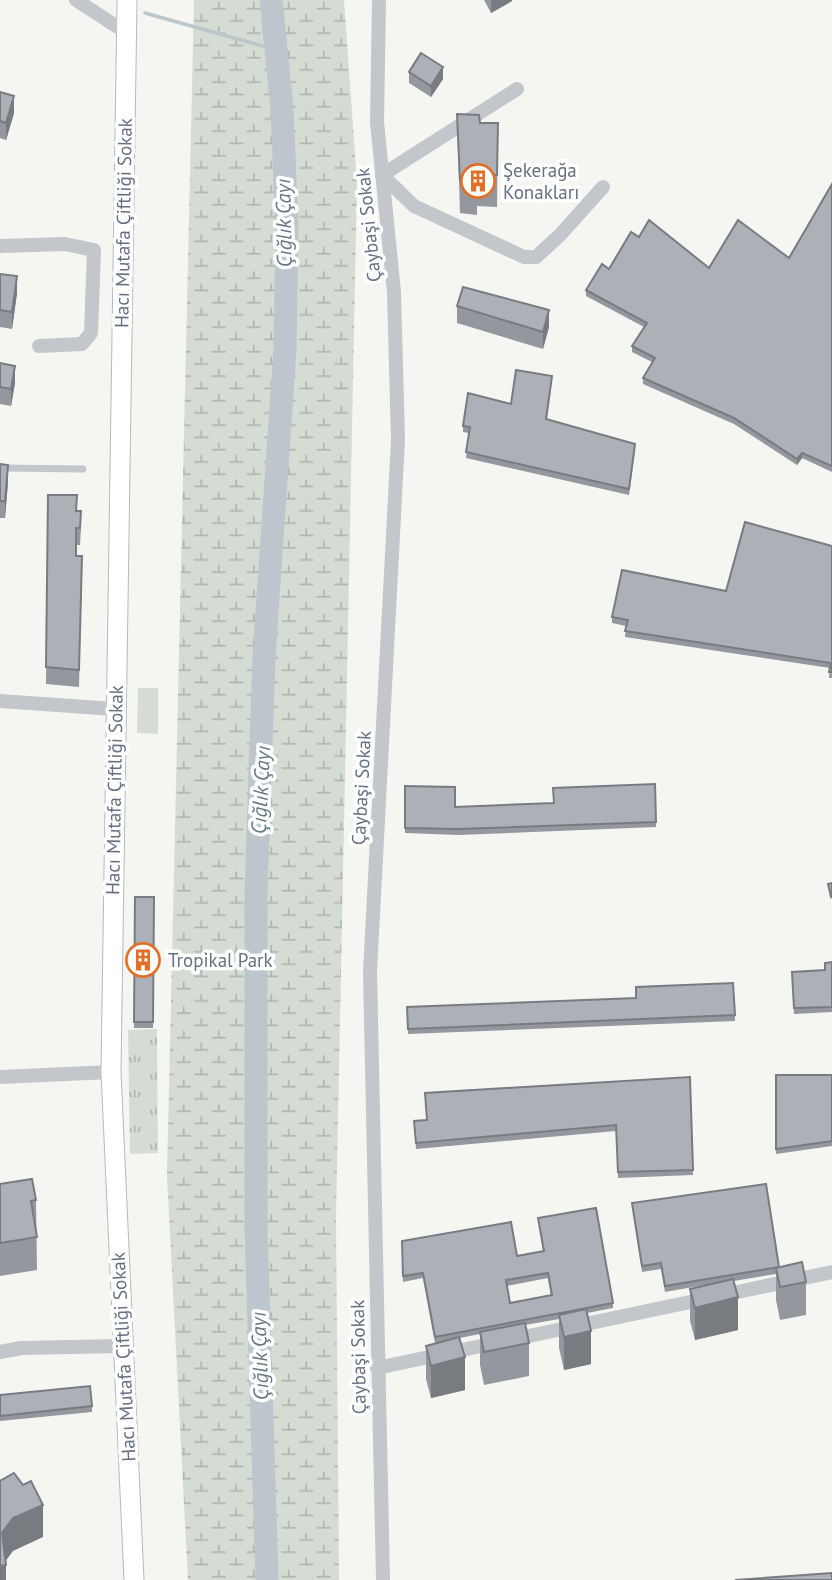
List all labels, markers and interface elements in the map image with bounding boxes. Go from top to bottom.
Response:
street label: Hacı Mutafa Çiftliği Sokak [109,118,137,328]
place label: Şekerağa Konakları [503,158,579,204]
building icon: Şekerağa Konakları [459,162,497,200]
street label: Çaybaşi Sokak [350,167,386,283]
water label: Çığlık Çayı [269,178,298,268]
street label: Hacı Mutafa Çiftliği Sokak [100,685,128,895]
street label: Çaybaşi Sokak [346,730,376,846]
water label: Çığlık Çayı [245,745,276,835]
building icon: Tropikal Park [124,941,162,979]
place label: Tropikal Park [168,948,273,972]
street label: Hacı Mutafa Çiftliği Sokak [106,1252,140,1462]
street label: Çaybaşi Sokak [345,1300,371,1414]
water label: Çığlık Çayı [244,1311,275,1401]

